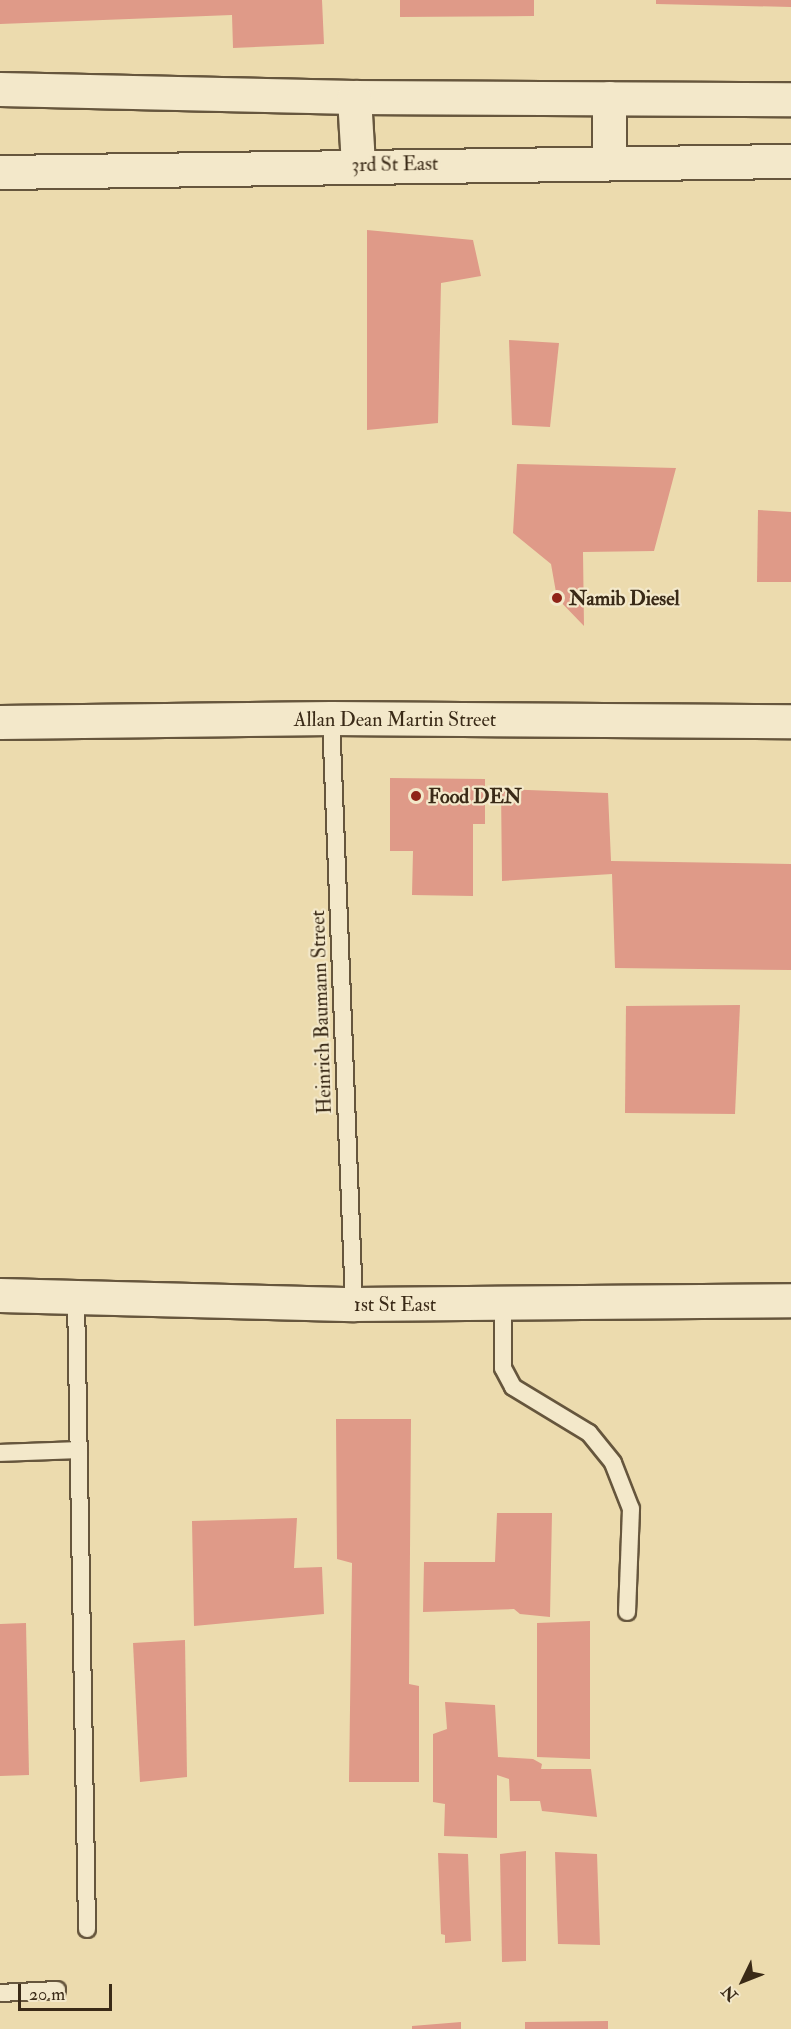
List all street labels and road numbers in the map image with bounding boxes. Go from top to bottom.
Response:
street label: 3rd St East [351,151,439,177]
street label: Allan Dean Martin Street [294,707,496,731]
street label: Heinrich Baumann Street [305,910,337,1114]
street label: 1st St East [354,1292,436,1316]

